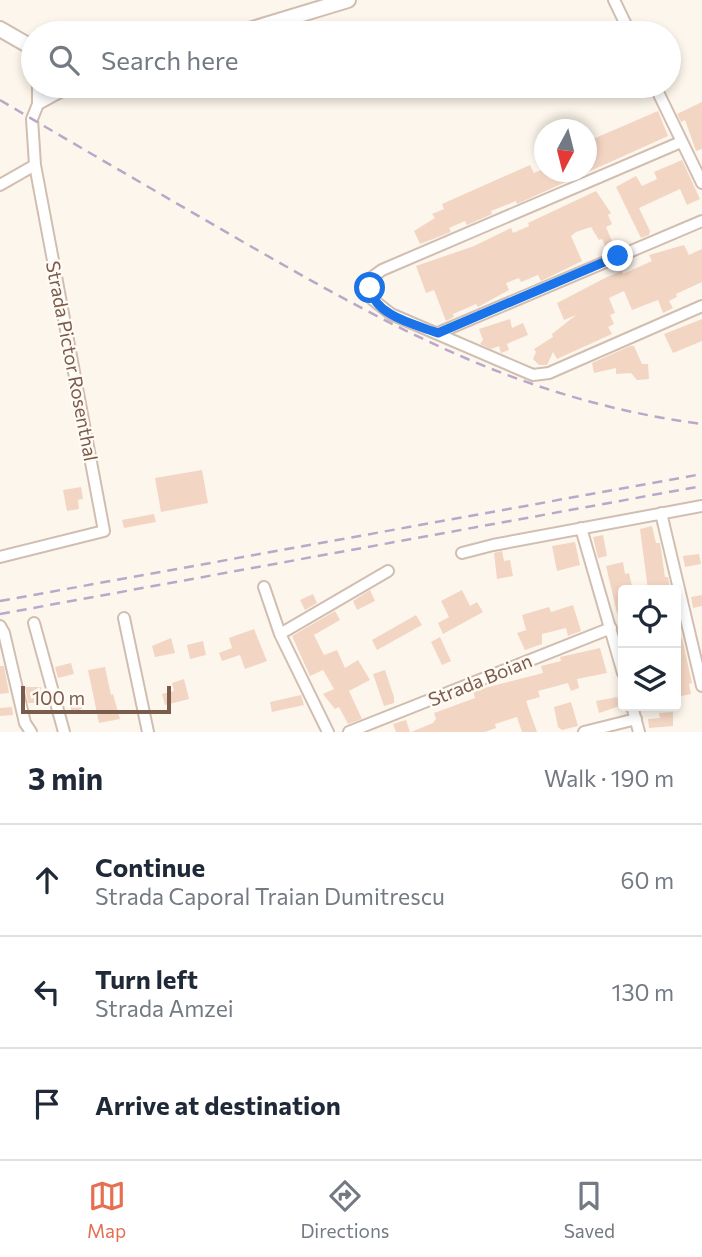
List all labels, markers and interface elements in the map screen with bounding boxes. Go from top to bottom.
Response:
search box [21,21,681,98]
icon: search [45,41,83,79]
text: Search here [101,44,239,75]
north arrow [534,119,597,182]
route end [602,240,633,271]
street label: Strada Pictor Rosenthal [42,259,103,463]
route start [354,272,385,303]
map controls [618,585,681,711]
button: locate [618,585,681,648]
street label: Strada Boian [425,648,535,711]
button: layers [618,648,681,711]
scale bar [21,683,172,715]
text: 100 m [32,686,85,709]
text: 3 min [28,759,103,796]
text: Walk · 190 m [544,764,674,792]
text: Continue [95,851,205,882]
icon: ahead [28,861,66,899]
text: 60 m [621,866,674,894]
text: Strada Caporal Traian Dumitrescu [95,882,445,910]
text: Turn left [95,963,198,994]
icon: left [28,973,66,1011]
text: 130 m [612,978,674,1006]
text: Strada Amzei [95,994,234,1022]
icon: arrive [28,1085,66,1123]
text: Arrive at destination [95,1089,341,1120]
tab: Map [87,1177,126,1242]
tab: Directions [300,1177,390,1242]
tab: Saved [564,1177,615,1242]

